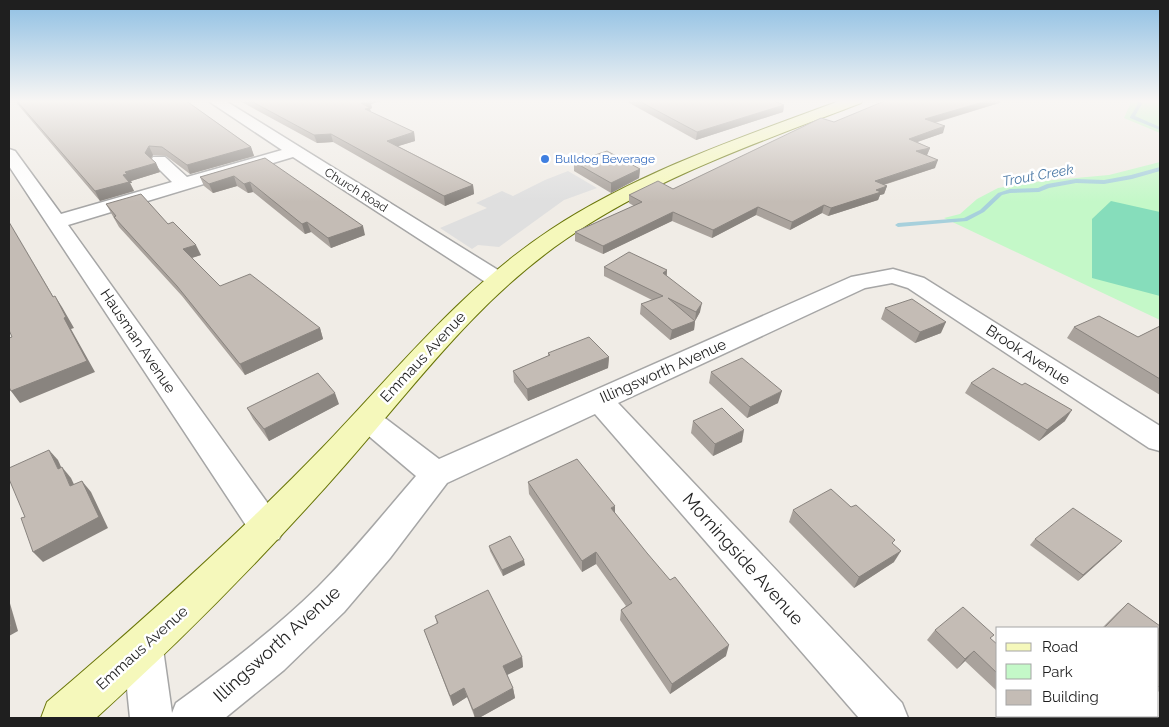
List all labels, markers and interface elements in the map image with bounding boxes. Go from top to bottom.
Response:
place label: Bulldog Beverage [555,152,655,166]
marker: Bulldog Beverage [539,153,551,165]
water label: Trout Creek [1001,161,1075,189]
street label: Church Road [322,165,390,215]
street label: Hausman Avenue [96,285,180,397]
street label: Emmaus Avenue [377,308,470,406]
street label: Brook Avenue [983,321,1074,389]
street label: Illingsworth Avenue [597,335,729,407]
street label: Morningside Avenue [679,488,808,629]
street label: Illingsworth Avenue [209,581,345,706]
street label: Emmaus Avenue [93,602,192,694]
legend [996,627,1159,717]
text: Road [1042,638,1078,656]
text: Park [1042,663,1073,681]
text: Building [1042,688,1099,706]

